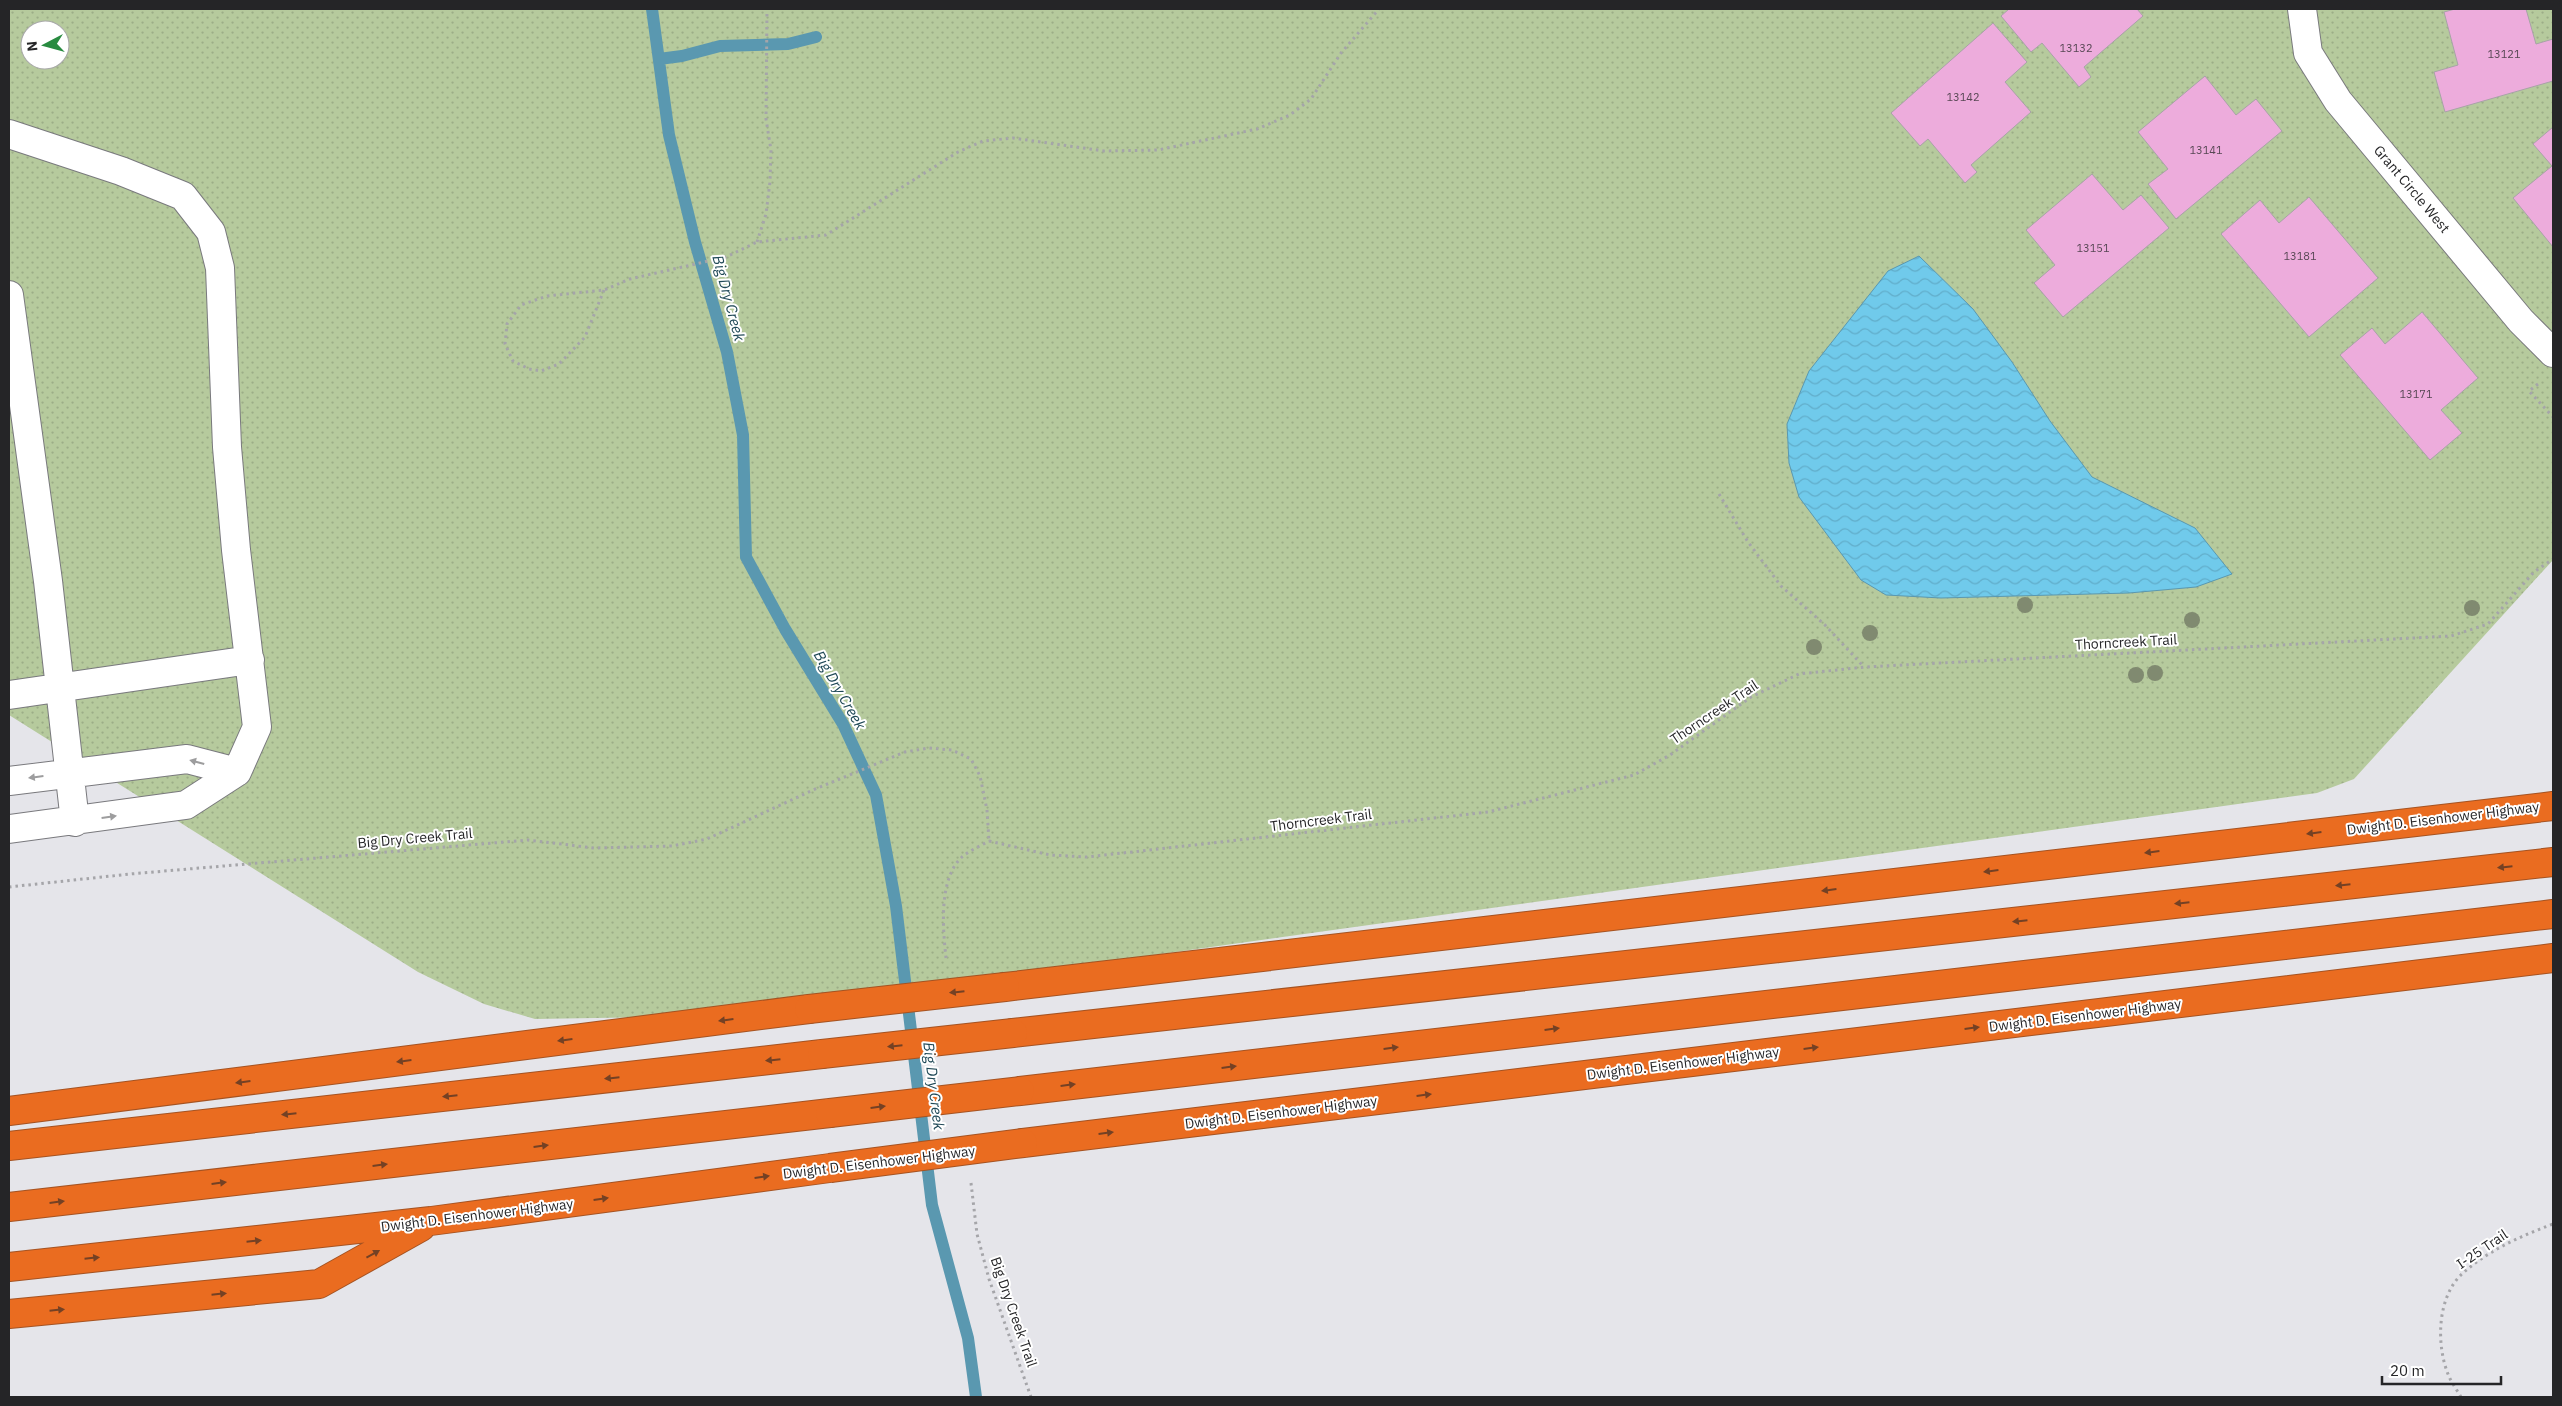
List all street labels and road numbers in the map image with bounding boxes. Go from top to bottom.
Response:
street label: Grant Circle West [2370,141,2454,237]
street label: Thorncreek Trail [2074,630,2178,654]
street label: Thorncreek Trail [1667,676,1762,748]
street label: Dwight D. Eisenhower Highway [2346,797,2540,839]
street label: Thorncreek Trail [1269,805,1373,835]
street label: Big Dry Creek Trail [357,824,473,852]
street label: Dwight D. Eisenhower Highway [1988,994,2182,1036]
street label: Dwight D. Eisenhower Highway [1586,1042,1780,1084]
street label: Dwight D. Eisenhower Highway [1184,1091,1378,1133]
street label: Dwight D. Eisenhower Highway [782,1141,976,1183]
street label: Dwight D. Eisenhower Highway [380,1194,574,1236]
street label: I-25 Trail [2453,1225,2511,1273]
street label: Big Dry Creek Trail [987,1255,1041,1370]

